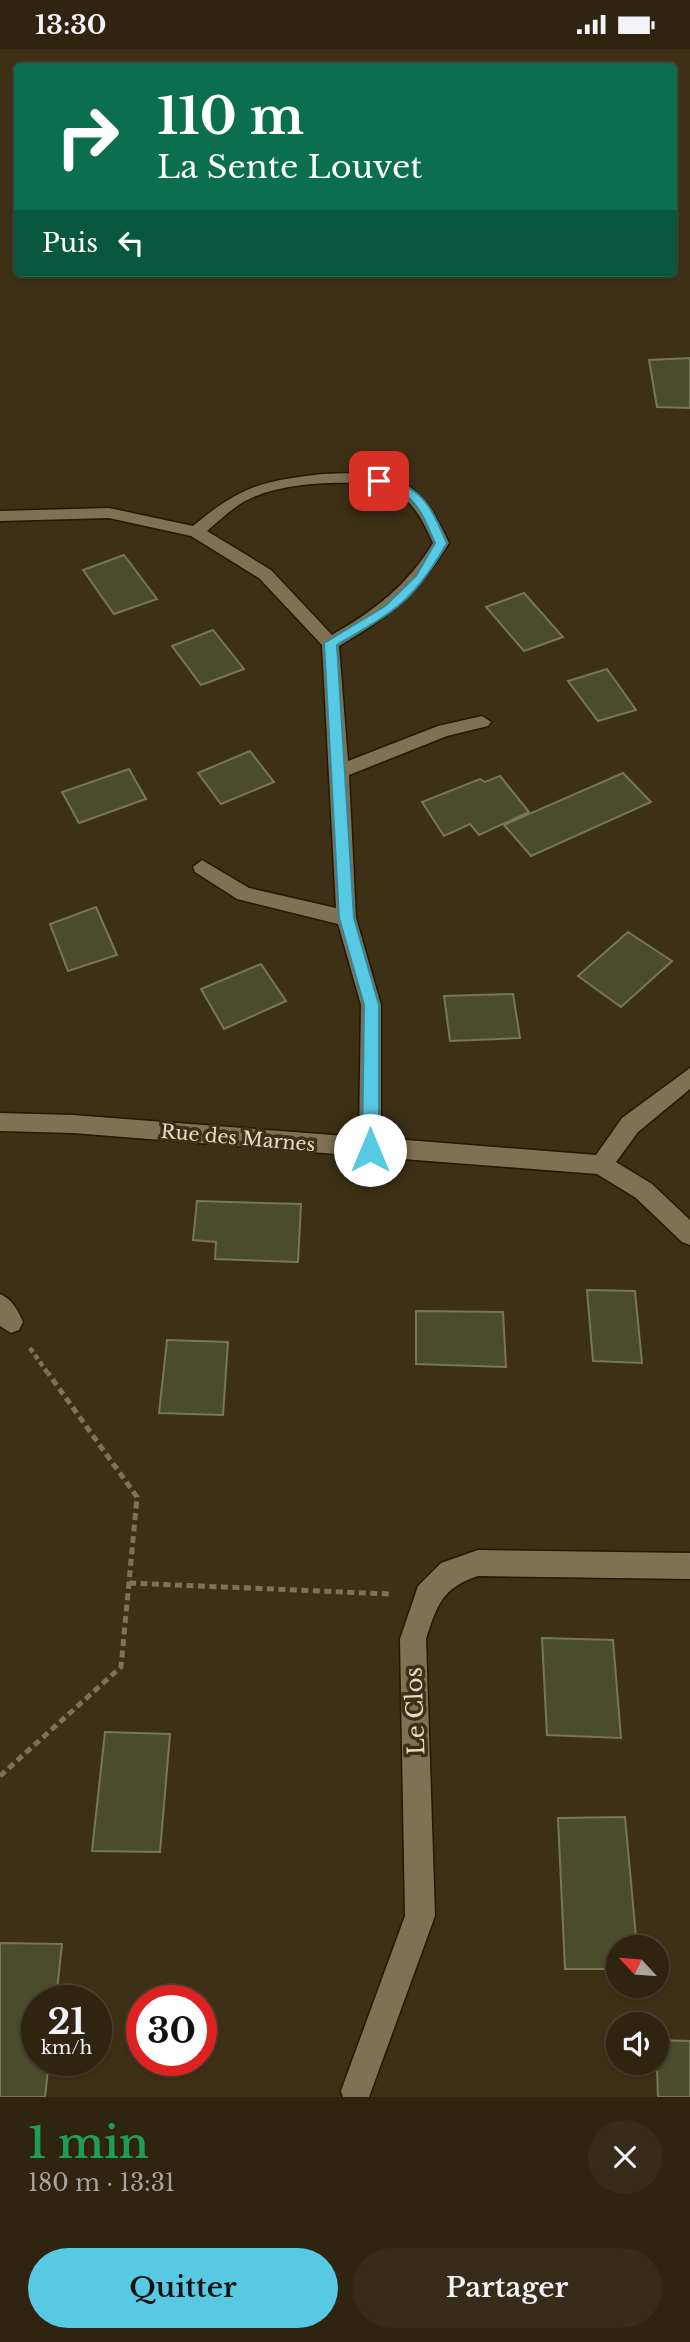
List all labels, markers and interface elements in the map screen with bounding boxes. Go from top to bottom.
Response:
text: 13:30 [35,9,106,41]
text: 110 m [157,86,304,147]
icon: right [42,91,133,182]
text: La Sente Louvet [157,147,422,187]
icon: left [112,224,150,262]
text: Puis [42,227,98,259]
pin [349,451,409,511]
icon: arrive [360,462,398,500]
position arrow [333,1113,407,1187]
street label: Rue des Marnes [160,1120,316,1156]
street label: Le Clos [399,1667,431,1755]
north arrow [606,1935,668,1999]
map controls [606,1935,669,2075]
speed limit sign: 30 [126,1985,217,2076]
text: 21 [47,2000,86,2043]
button: sound [606,2012,669,2075]
text: km/h [41,2037,92,2059]
text: 1 min [28,2117,149,2169]
button: close [588,2120,662,2194]
text: 180 m · 13:31 [28,2169,175,2197]
button: Quitter [28,2248,338,2328]
button: Partager [352,2248,662,2328]

